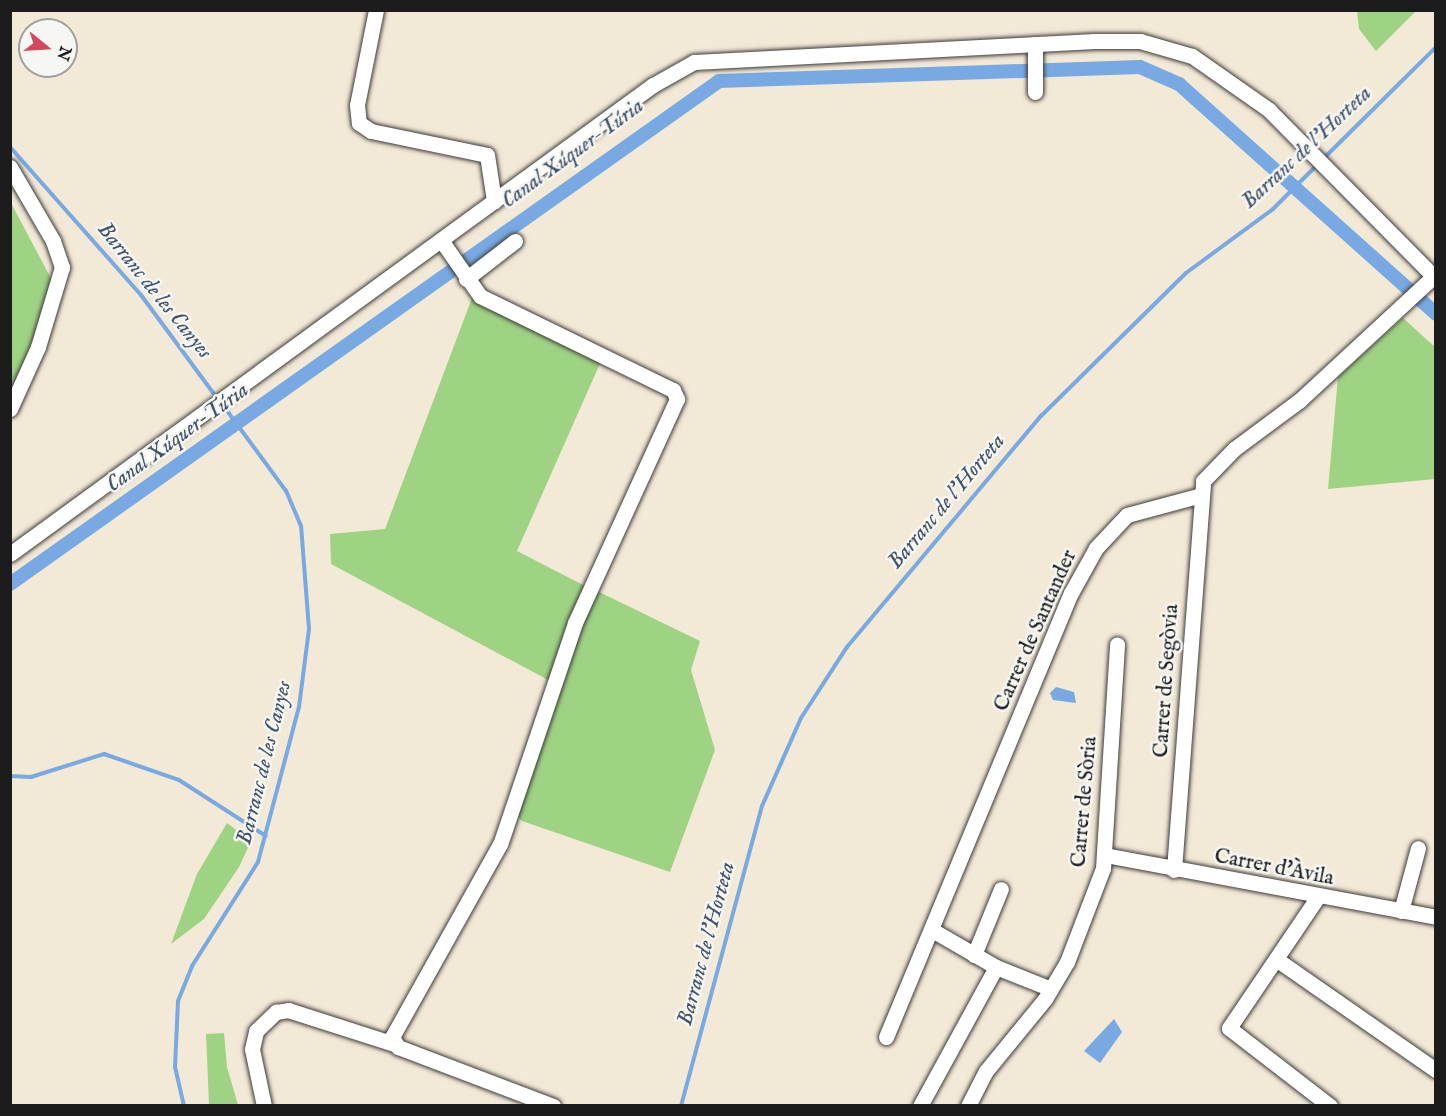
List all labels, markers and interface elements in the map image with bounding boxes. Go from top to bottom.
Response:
north arrow [18,18,78,78]
text: N [52,43,75,63]
water label: Barranc de l'Horteta [1236,81,1378,215]
water label: Canal Xúquer-Túria [497,93,649,215]
water label: Barranc de les Canyes [91,217,217,365]
water label: Canal Xúquer-Túria [102,377,254,499]
water label: Barranc de l'Horteta [883,429,1011,575]
street label: Carrer de Santander [989,546,1083,716]
street label: Carrer de Segòvia [1149,603,1185,759]
water label: Barranc de les Canyes [232,678,298,848]
street label: Carrer de Sòria [1067,736,1103,868]
street label: Carrer d'Àvila [1212,844,1336,892]
water label: Barranc de l'Horteta [672,859,742,1029]

